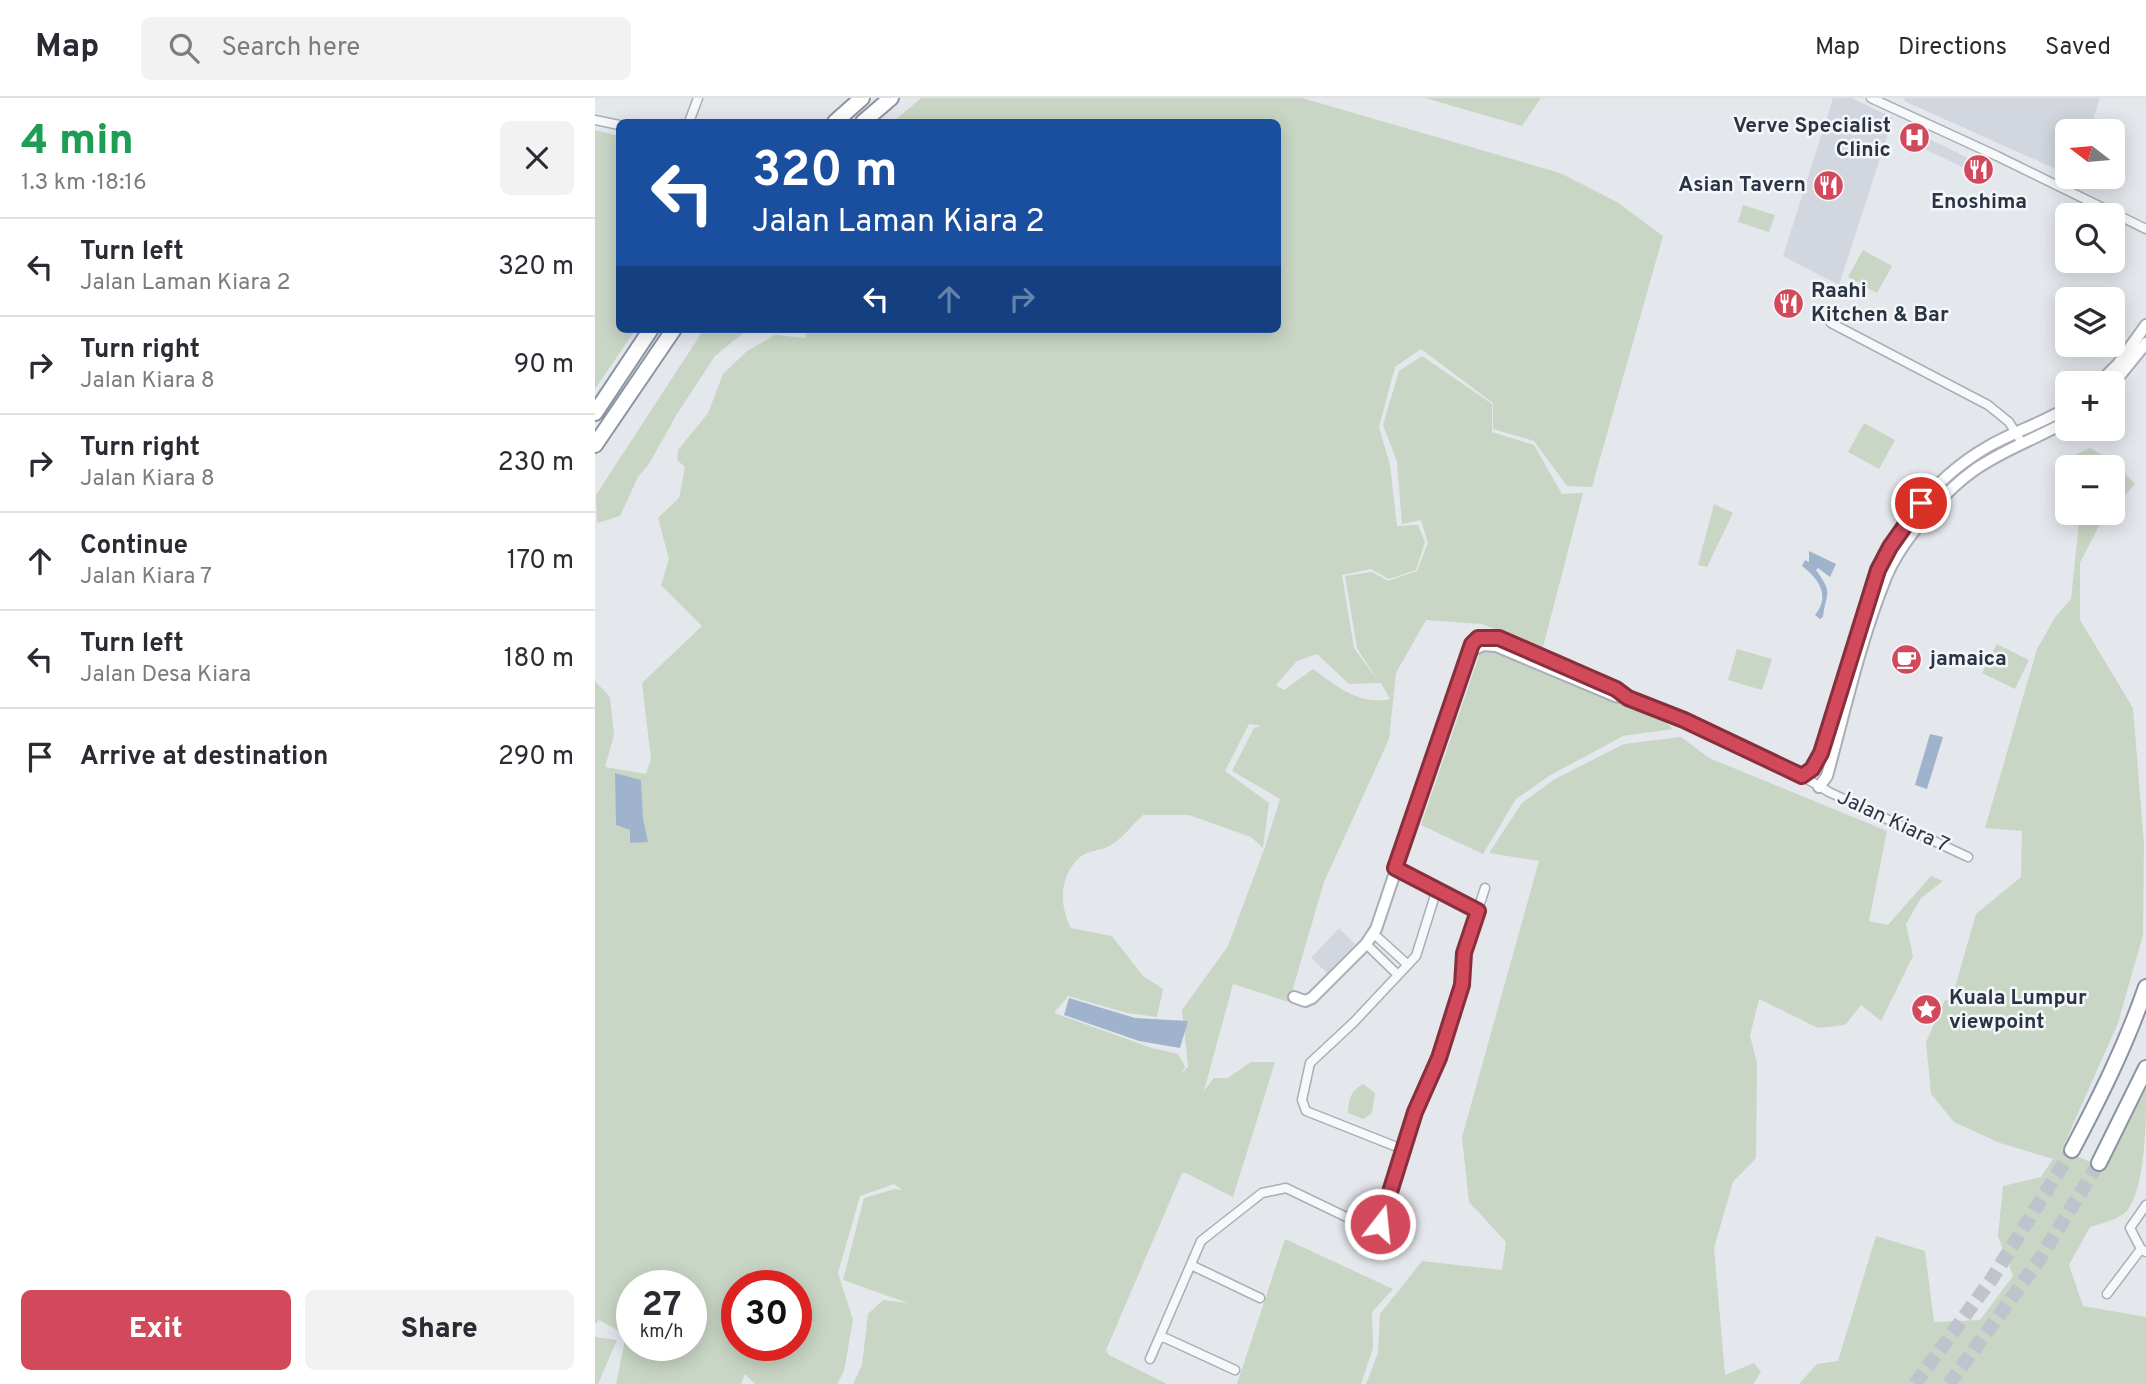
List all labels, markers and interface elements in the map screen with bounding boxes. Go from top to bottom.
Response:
search box [141,17,631,80]
text: Map [35,27,99,69]
icon: search [165,29,203,67]
text: Search here [221,32,360,65]
text: Map [1815,33,1860,63]
text: Directions [1898,33,2007,63]
text: Saved [2045,33,2111,63]
place label: Verve Specialist Clinic [1733,113,1891,164]
text: 4 min [21,116,134,169]
north arrow [2055,119,2125,189]
map controls [2055,119,2125,525]
button: close [500,121,574,195]
hospital icon: Verve Specialist Clinic [1897,121,1931,155]
text: 320 m [752,142,898,204]
icon: left [637,147,728,238]
restaurant icon: Enoshima [1962,153,1996,187]
restaurant icon: Asian Tavern [1812,168,1846,202]
text: 1.3 km · 18:16 [21,169,147,198]
place label: Asian Tavern [1678,172,1806,199]
place label: Enoshima [1931,189,2027,216]
text: Jalan Laman Kiara 2 [752,203,1045,243]
button: search [2055,203,2125,273]
text: Turn left [80,236,184,269]
icon: left [21,248,59,286]
text: 320 m [498,251,574,284]
text: Jalan Laman Kiara 2 [80,269,291,298]
place label: Raahi Kitchen & Bar [1811,278,1949,329]
icon: left [857,280,895,318]
icon: ahead [930,280,968,318]
icon: right [1003,280,1041,318]
restaurant icon: Raahi Kitchen & Bar [1771,286,1805,320]
button: layers [2055,287,2125,357]
text: Turn right [80,334,200,367]
icon: right [21,346,59,384]
text: 90 m [514,349,574,382]
text: Jalan Kiara 8 [80,367,215,396]
button: + [2055,371,2125,441]
text: Turn right [80,432,200,465]
icon: right [21,444,59,482]
text: 230 m [498,447,574,480]
button: − [2055,455,2125,525]
text: Jalan Kiara 8 [80,465,215,494]
pin [1891,473,1951,533]
icon: arrive [1902,484,1940,522]
text: Continue [80,530,188,563]
icon: ahead [21,542,59,580]
text: 170 m [507,545,574,578]
text: Jalan Kiara 7 [80,563,212,592]
text: Turn left [80,628,184,661]
icon: left [21,640,59,678]
cafe icon: jamaica [1890,642,1924,676]
text: 180 m [504,643,574,676]
place label: jamaica [1928,646,2007,673]
text: Jalan Desa Kiara [80,661,251,690]
icon: arrive [21,738,59,776]
text: Arrive at destination [80,741,328,774]
text: 290 m [498,741,574,774]
street label: Jalan Kiara 7 [1833,784,1953,860]
place label: Kuala Lumpur viewpoint [1949,985,2087,1036]
place icon: Kuala Lumpur viewpoint [1909,993,1943,1027]
position arrow [1343,1187,1417,1261]
speed limit sign: 30 [721,1270,812,1361]
text: 27 [642,1284,681,1328]
button: Exit [21,1290,291,1370]
button: Share [305,1290,574,1370]
text: km/h [640,1321,683,1344]

